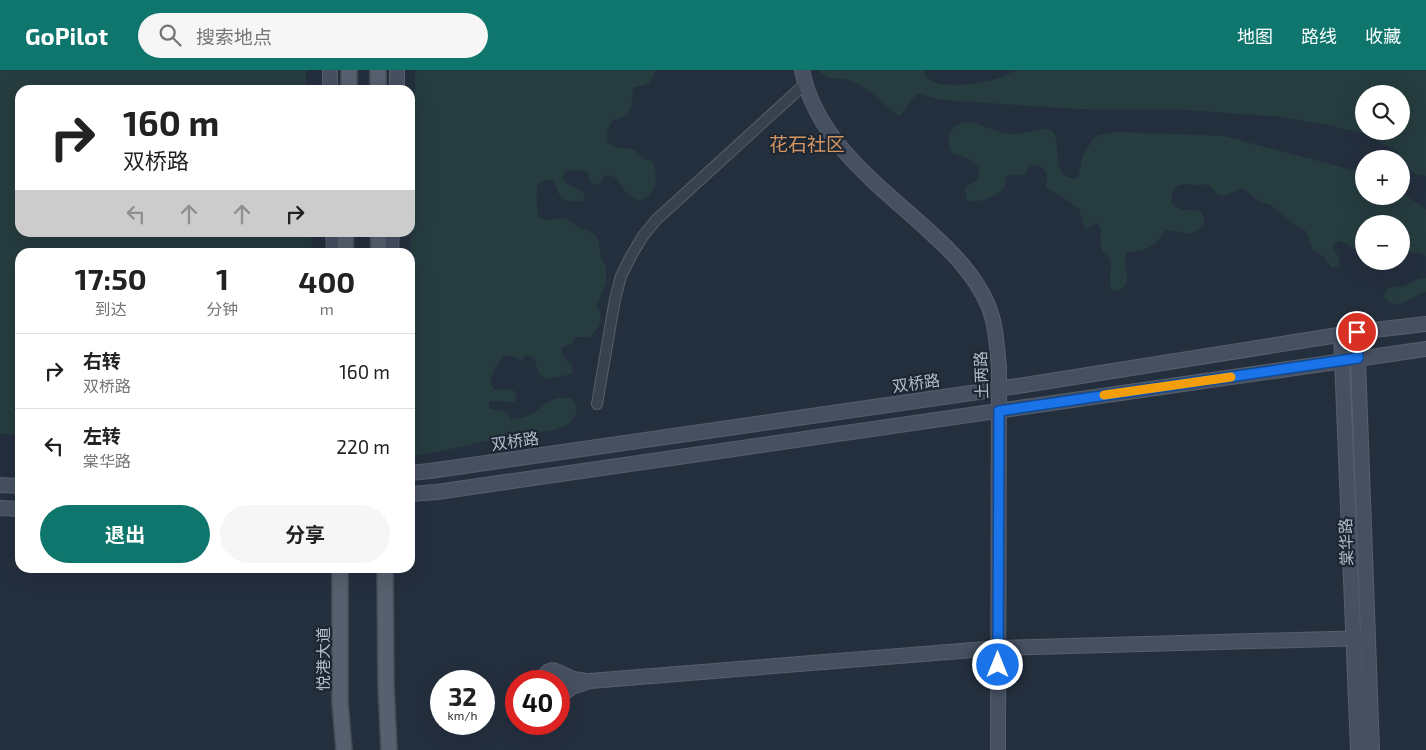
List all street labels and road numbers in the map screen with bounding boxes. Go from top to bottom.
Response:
street label: 土两路 [970,351,991,399]
street label: 双桥路 [891,370,941,395]
street label: 双桥路 [490,428,540,453]
street label: 棠华路 [1335,518,1356,566]
street label: 悦港大道 [313,627,332,691]

